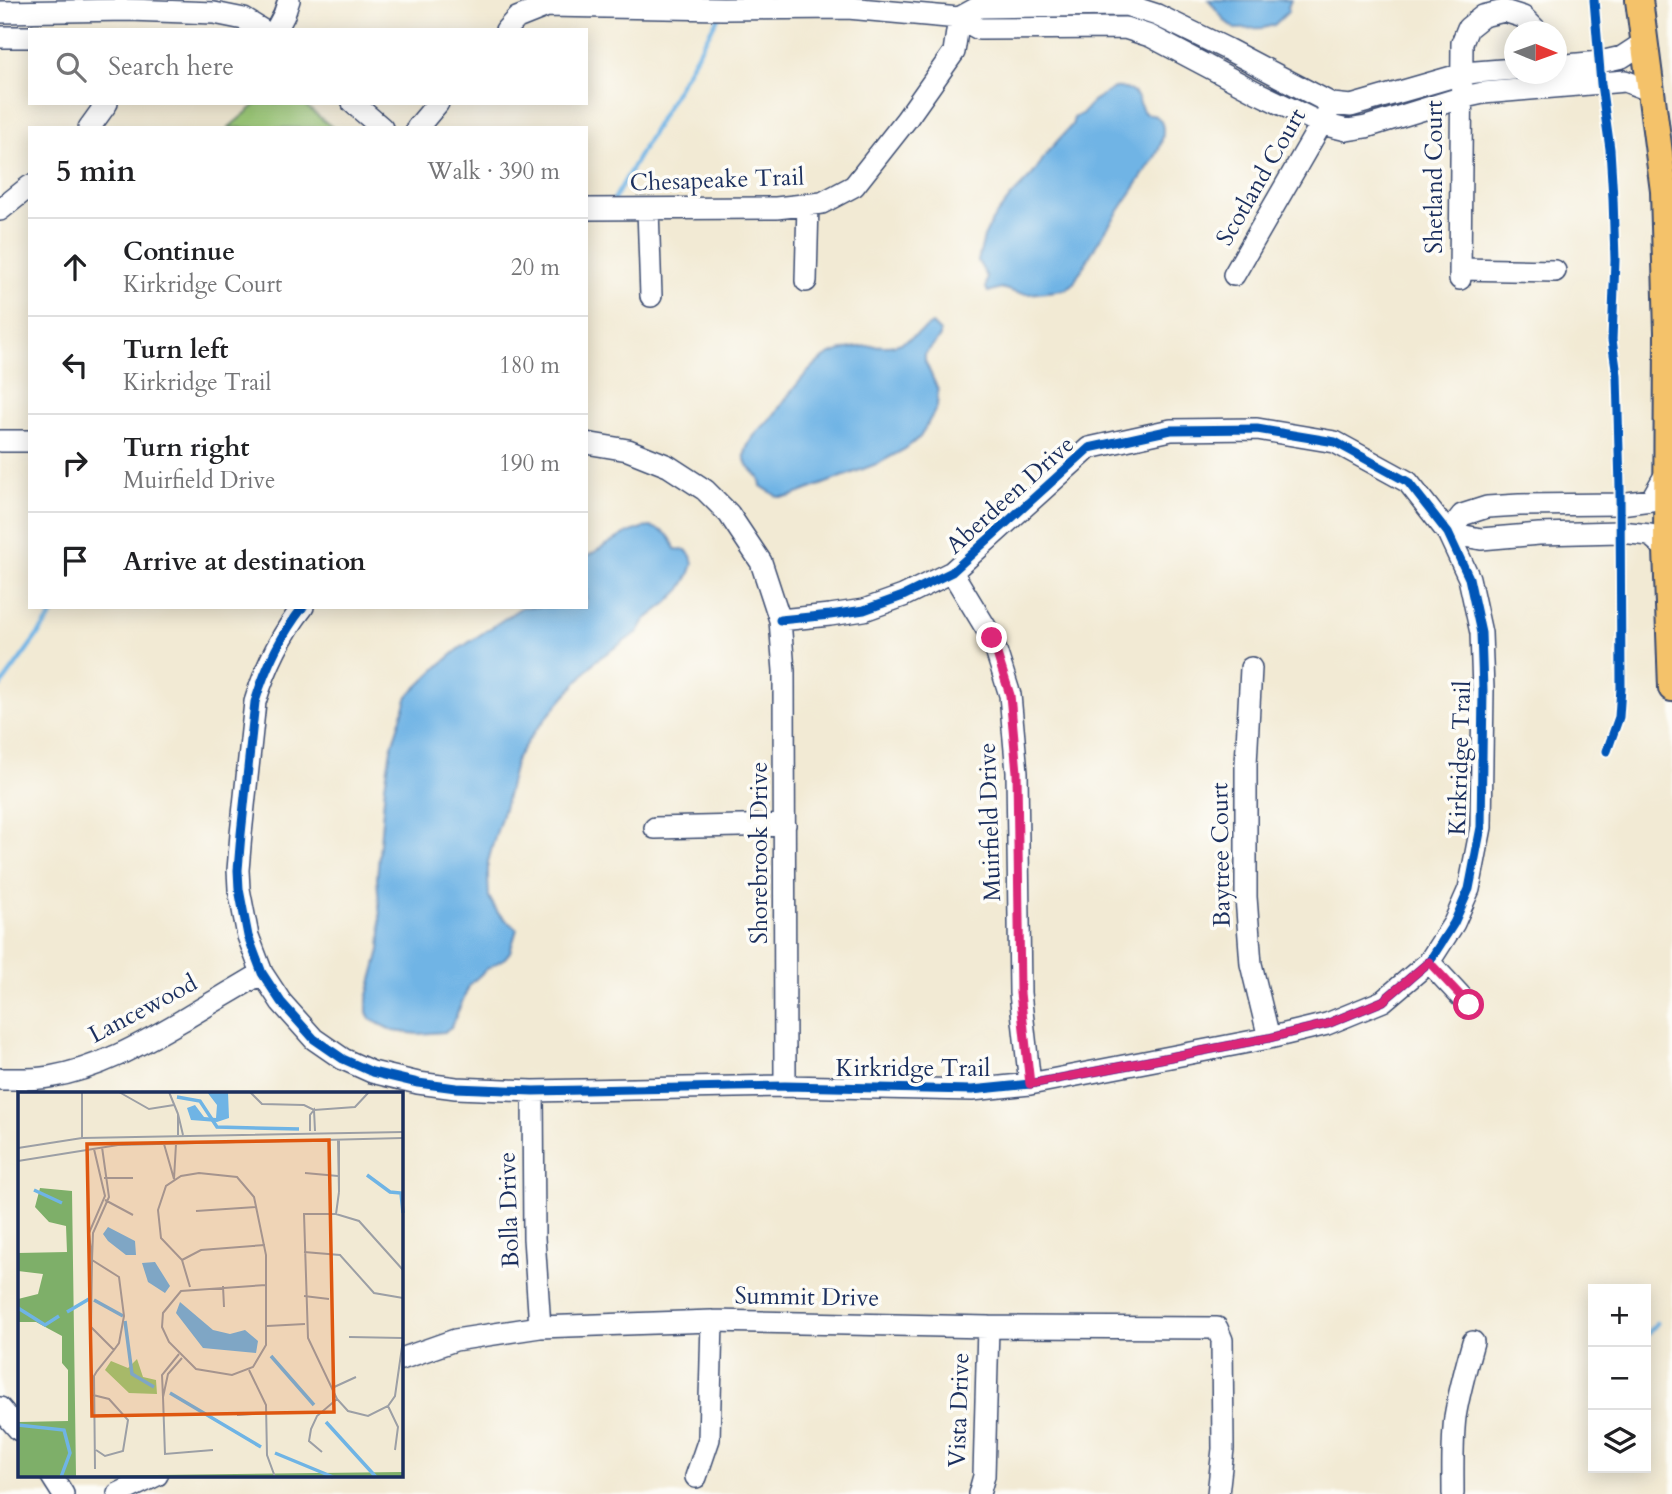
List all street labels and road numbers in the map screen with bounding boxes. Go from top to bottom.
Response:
street label: Shetland Court [1418,100,1451,254]
street label: Scotland Court [1208,102,1314,252]
street label: Chesapeake Trail [629,160,805,200]
street label: Aberdeen Drive [939,428,1081,562]
street label: Kirkridge Trail [1441,680,1479,836]
street label: Muirfield Drive [971,742,1009,902]
street label: Shorebrook Drive [743,762,776,944]
street label: Baytree Court [1203,782,1239,928]
street label: Lancewood [83,967,203,1051]
street label: Kirkridge Trail [836,1052,990,1085]
street label: Bolla Drive [490,1151,528,1269]
street label: Summit Drive [734,1279,880,1315]
street label: Vista Drive [941,1352,977,1468]

